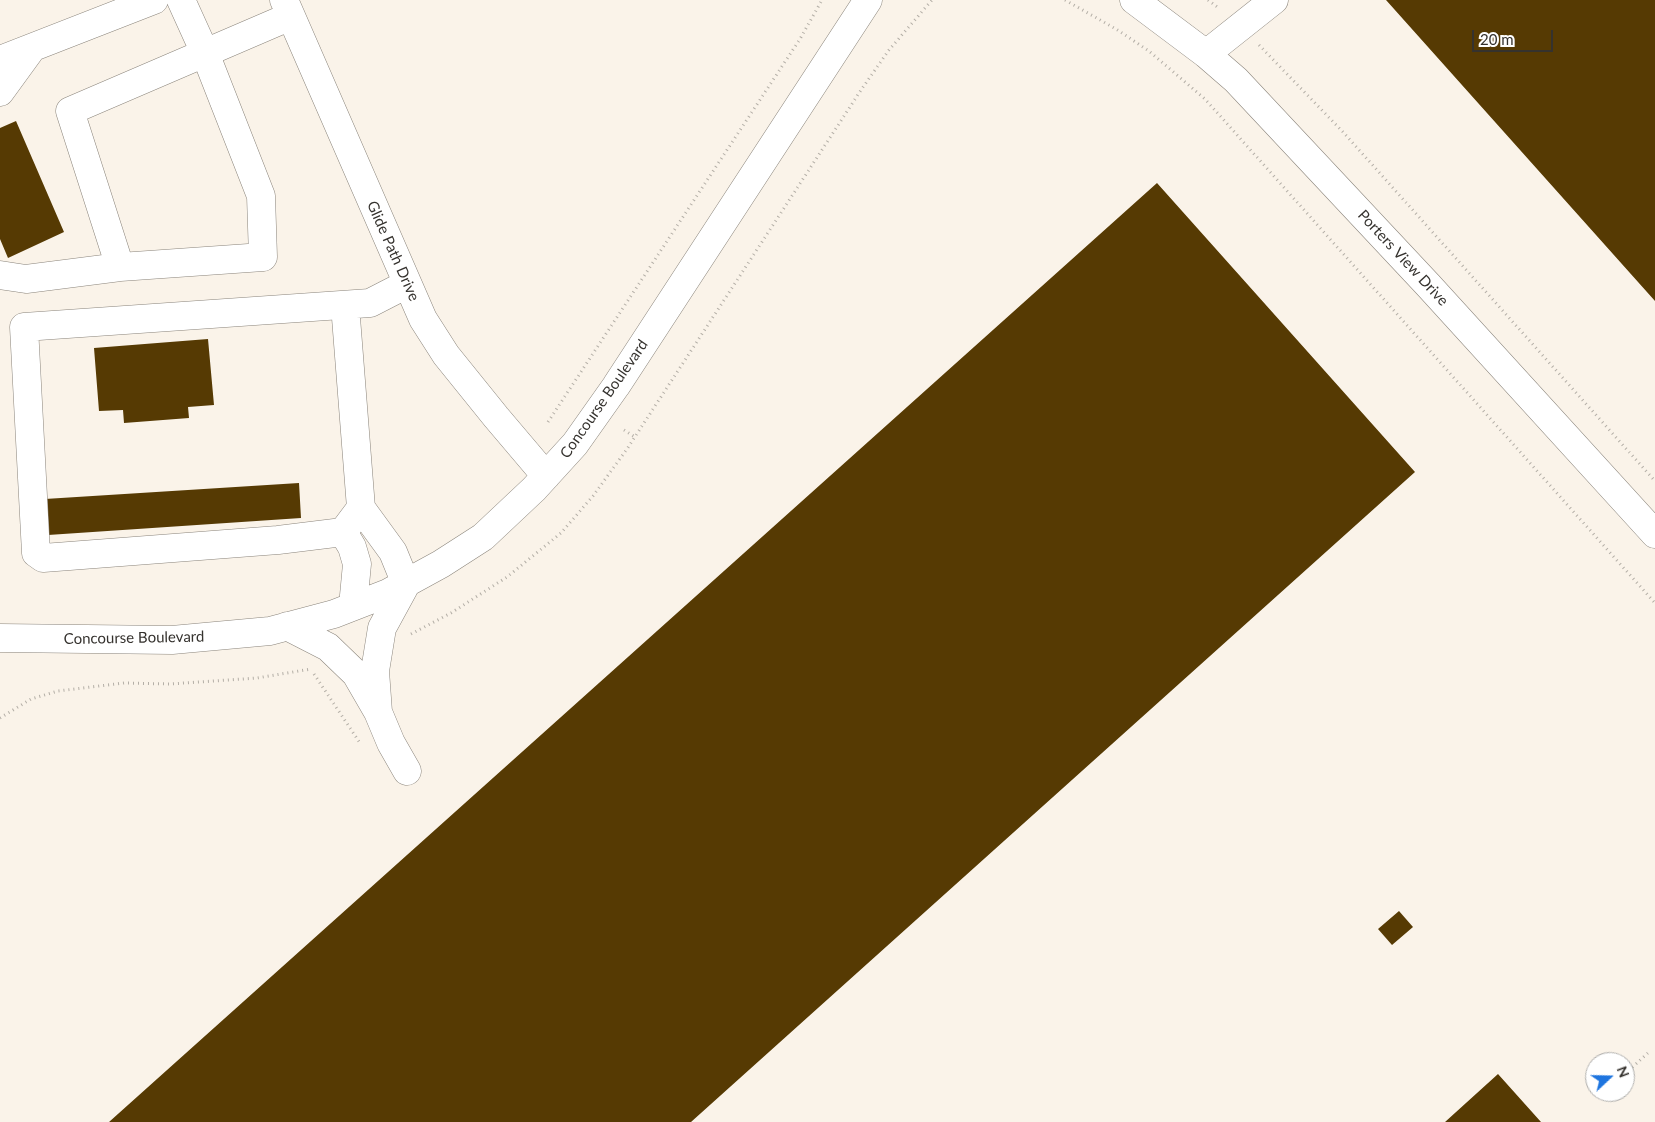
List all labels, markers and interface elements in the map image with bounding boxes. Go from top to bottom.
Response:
scale bar [1475,20,1556,52]
text: 20 m [1480,30,1514,48]
street label: Glide Path Drive [363,198,423,304]
street label: Porters View Drive [1354,206,1452,310]
street label: Concourse Boulevard [556,336,652,462]
street label: Concourse Boulevard [64,628,204,648]
north arrow [1585,1052,1635,1102]
text: N [1614,1064,1633,1080]

